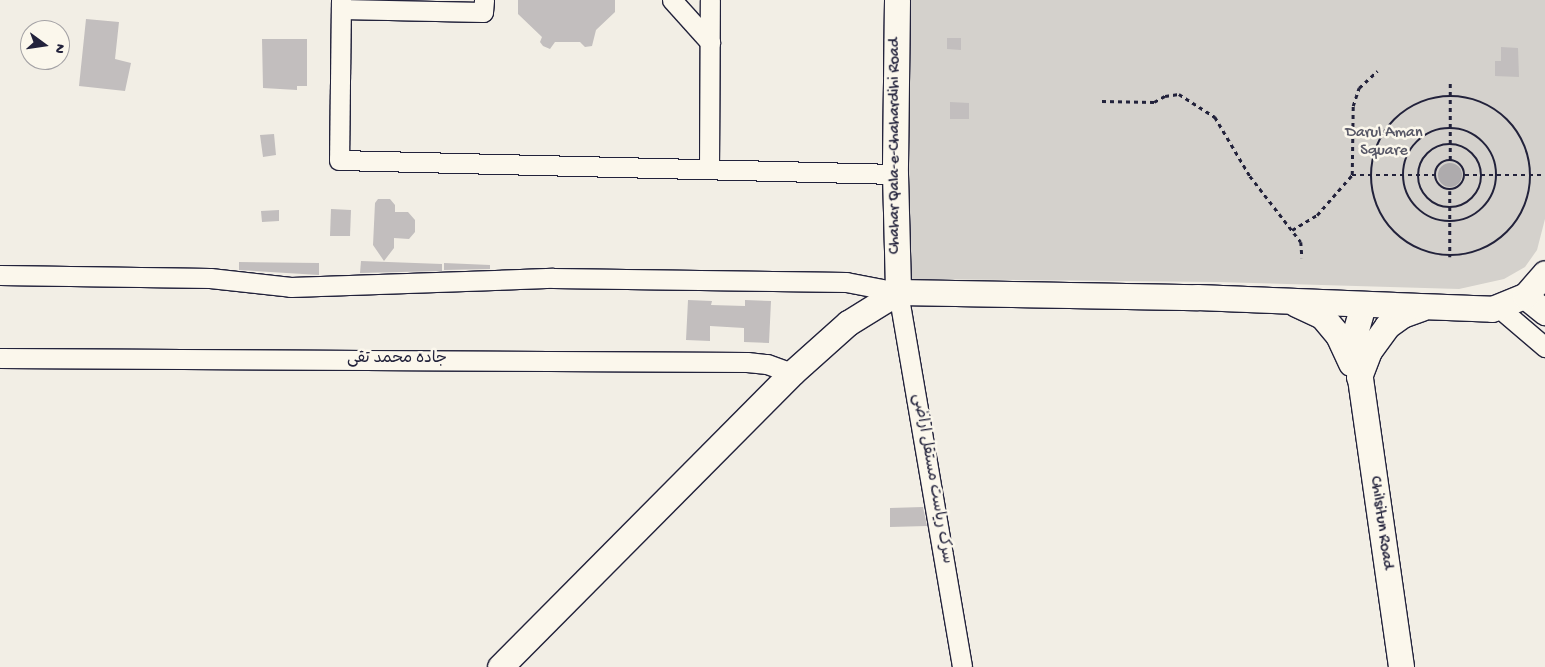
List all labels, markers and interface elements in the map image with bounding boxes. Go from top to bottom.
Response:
north arrow [20,20,70,70]
street label: Chahar Qala-e-Chahardihi Road [886,38,906,254]
text: N [50,42,68,55]
park label: Darul Aman Square [1345,124,1423,162]
street label: جاده محمد تقی [347,350,447,370]
street label: سرک ریاست مستقل اراضی [907,392,955,566]
street label: Chilsitun Road [1364,475,1396,571]

